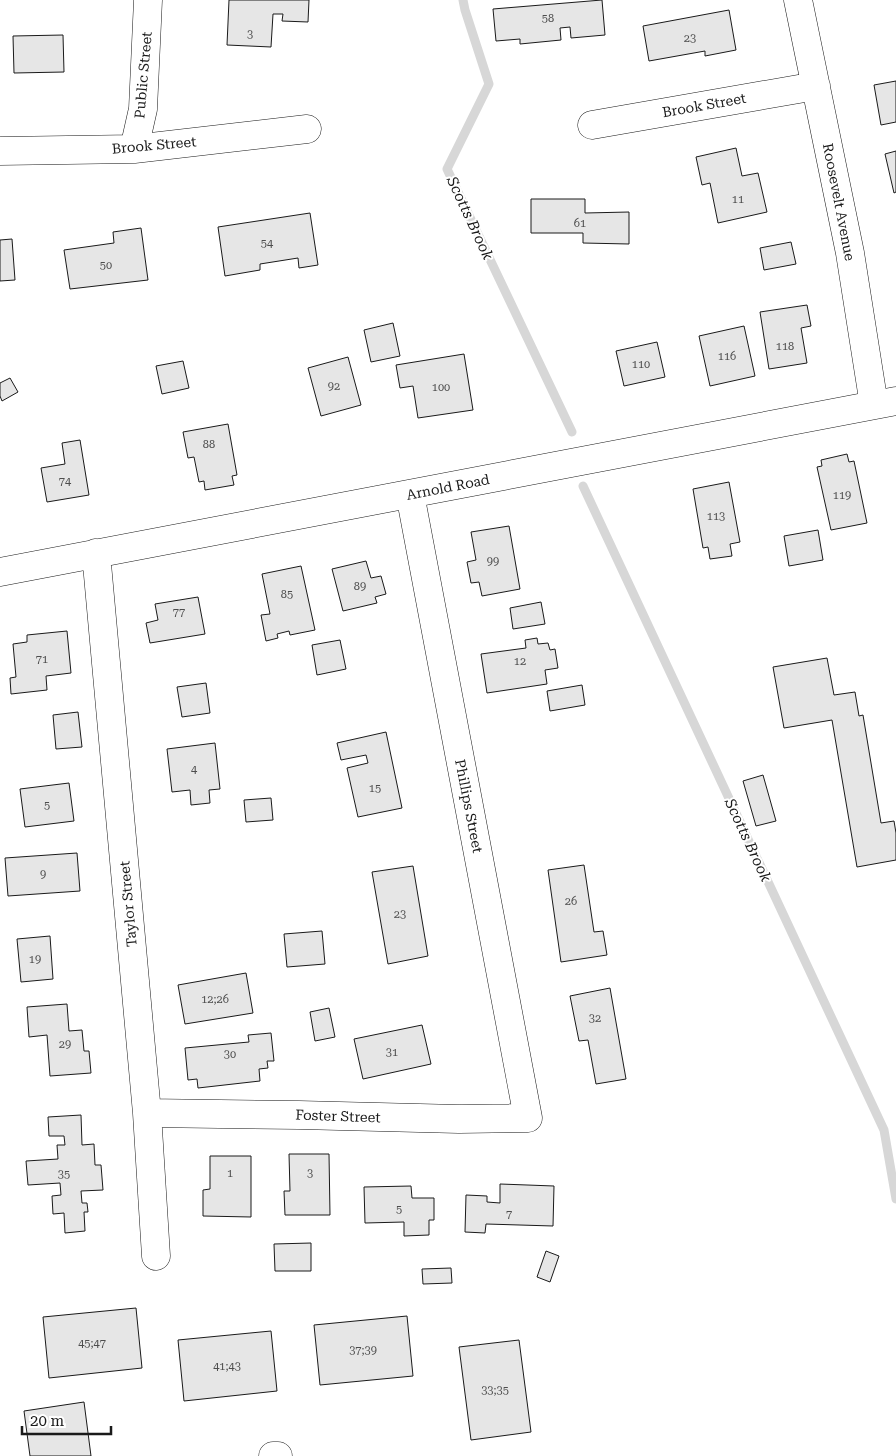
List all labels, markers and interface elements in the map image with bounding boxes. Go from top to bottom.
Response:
house number: 58 [542,12,554,25]
house number: 3 [247,28,253,41]
street label: Public Street [131,31,155,119]
house number: 23 [684,32,696,45]
street label: Brook Street [661,90,747,120]
street label: Brook Street [111,133,197,157]
street label: Roosevelt Avenue [820,142,858,262]
water label: Scotts Brook [442,173,497,263]
house number: 11 [732,193,744,206]
house number: 61 [574,217,586,230]
house number: 54 [261,237,274,250]
house number: 50 [100,259,112,272]
house number: 118 [776,340,794,353]
house number: 116 [718,350,736,363]
house number: 110 [632,358,650,371]
house number: 92 [328,380,340,393]
house number: 100 [432,381,450,394]
house number: 88 [203,438,215,451]
street label: Arnold Road [405,471,491,503]
house number: 74 [59,475,72,488]
house number: 119 [833,489,851,502]
house number: 113 [707,510,725,523]
house number: 99 [487,555,499,568]
house number: 89 [354,580,366,593]
house number: 85 [281,588,293,601]
house number: 77 [173,606,185,619]
house number: 71 [36,653,48,666]
house number: 12 [514,655,526,668]
street label: Phillips Street [452,758,486,854]
house number: 4 [191,763,198,776]
house number: 15 [369,782,381,795]
water label: Scotts Brook [720,795,775,885]
house number: 5 [44,799,50,812]
street label: Taylor Street [116,860,140,948]
house number: 9 [40,868,46,881]
house number: 26 [565,895,577,908]
house number: 23 [394,908,406,921]
house number: 19 [29,953,41,966]
house number: 12;26 [201,993,229,1006]
house number: 32 [589,1012,601,1025]
house number: 29 [59,1038,71,1051]
house number: 31 [386,1046,398,1059]
house number: 30 [224,1048,236,1061]
street label: Foster Street [295,1107,381,1125]
house number: 1 [227,1167,233,1180]
house number: 3 [307,1167,313,1180]
house number: 35 [58,1168,70,1181]
house number: 5 [396,1203,402,1216]
house number: 7 [506,1208,512,1221]
house number: 45;47 [78,1337,106,1350]
house number: 37;39 [349,1344,377,1357]
house number: 41;43 [213,1360,241,1373]
house number: 33;35 [481,1384,509,1397]
scale bar [22,1404,111,1436]
text: 20 m [30,1412,65,1430]

